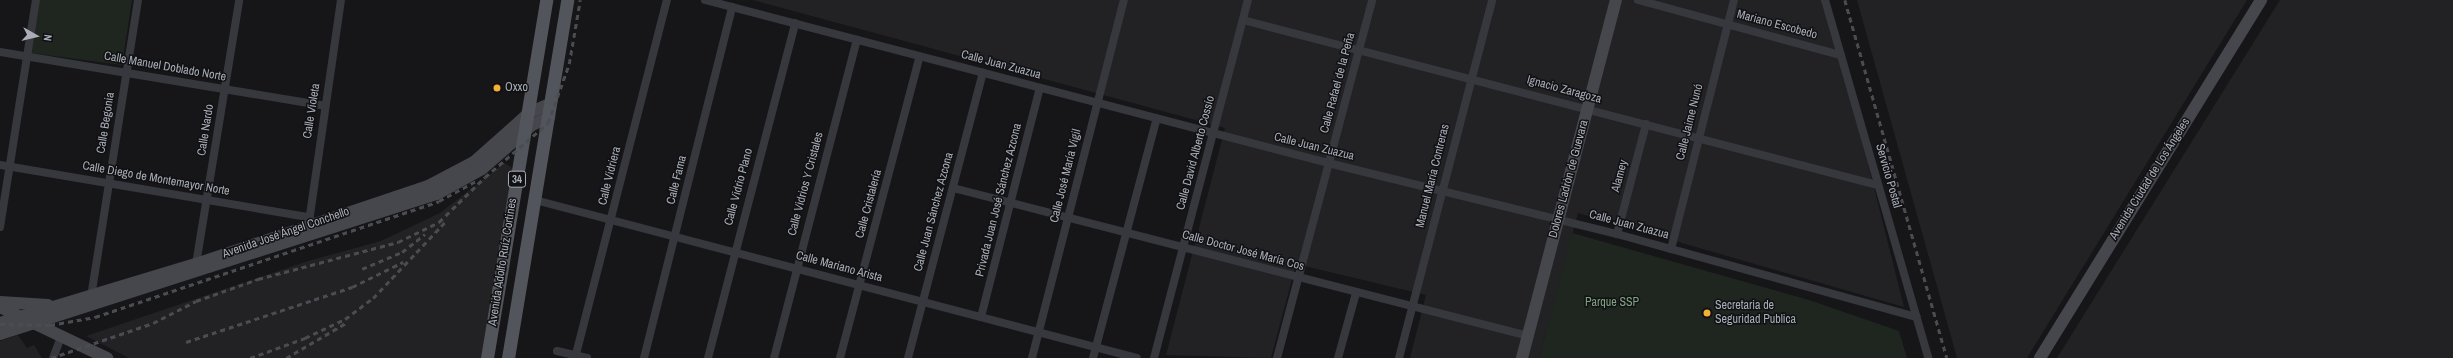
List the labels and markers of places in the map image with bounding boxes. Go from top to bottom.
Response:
place label: Oxxo [505,81,528,95]
marker: Oxxo [492,83,502,93]
place label: Secretaria de Seguridad Publica [1715,299,1796,327]
marker: Secretaria de Seguridad Publica [1702,308,1712,318]

